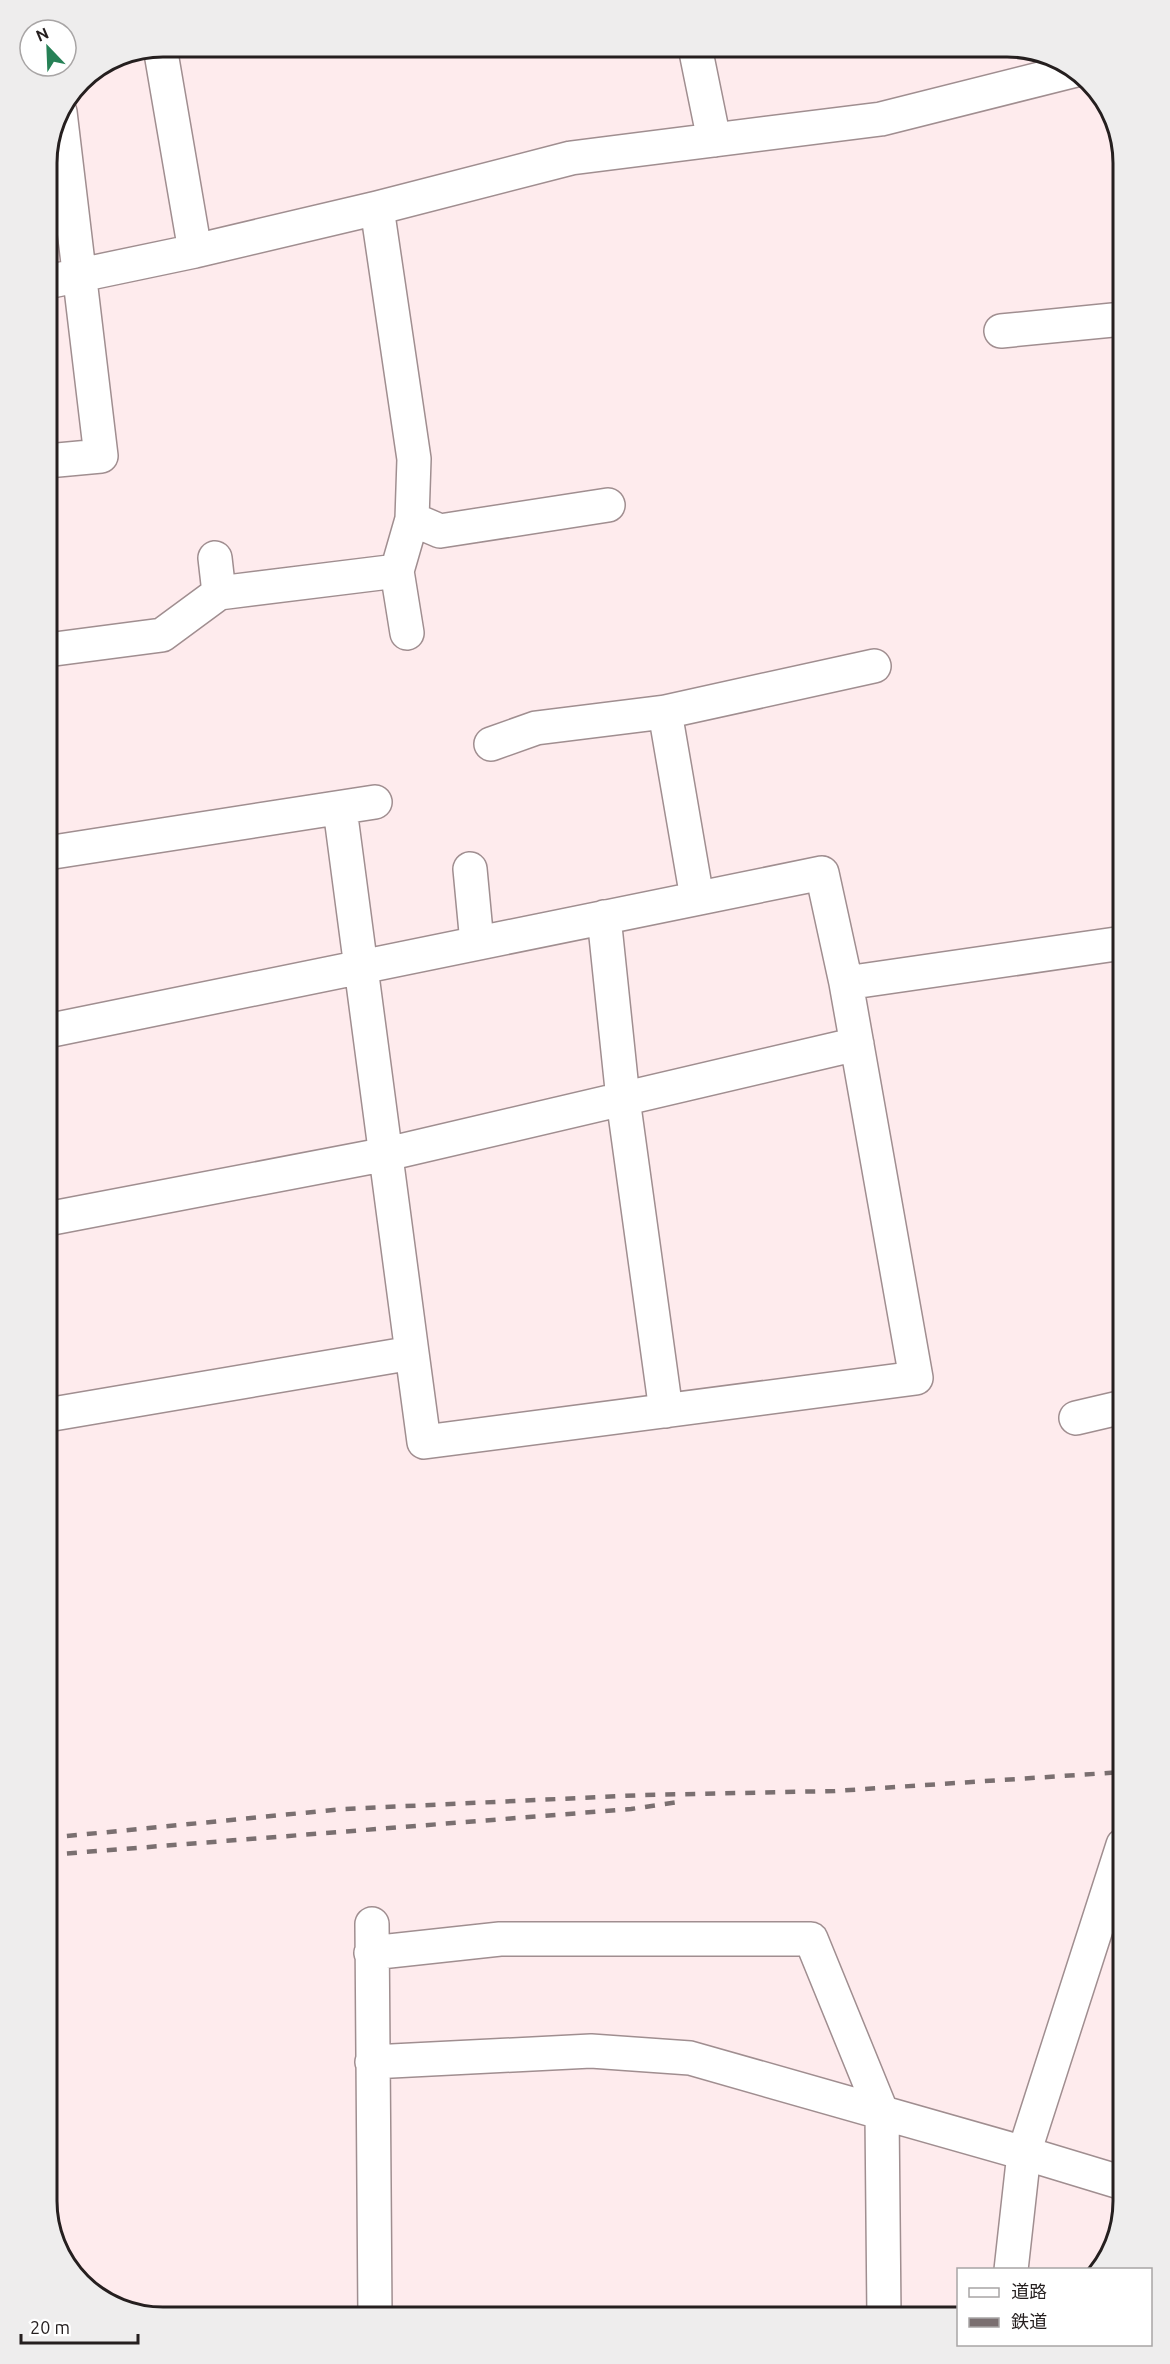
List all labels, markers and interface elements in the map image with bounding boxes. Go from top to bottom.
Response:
north arrow [18,18,78,78]
text: N [33,24,51,45]
legend [957,2268,1152,2346]
text: 道路 [1011,2281,1047,2301]
scale bar [21,2307,138,2345]
text: 鉄道 [1011,2311,1047,2331]
text: 20 m [30,2317,70,2337]

